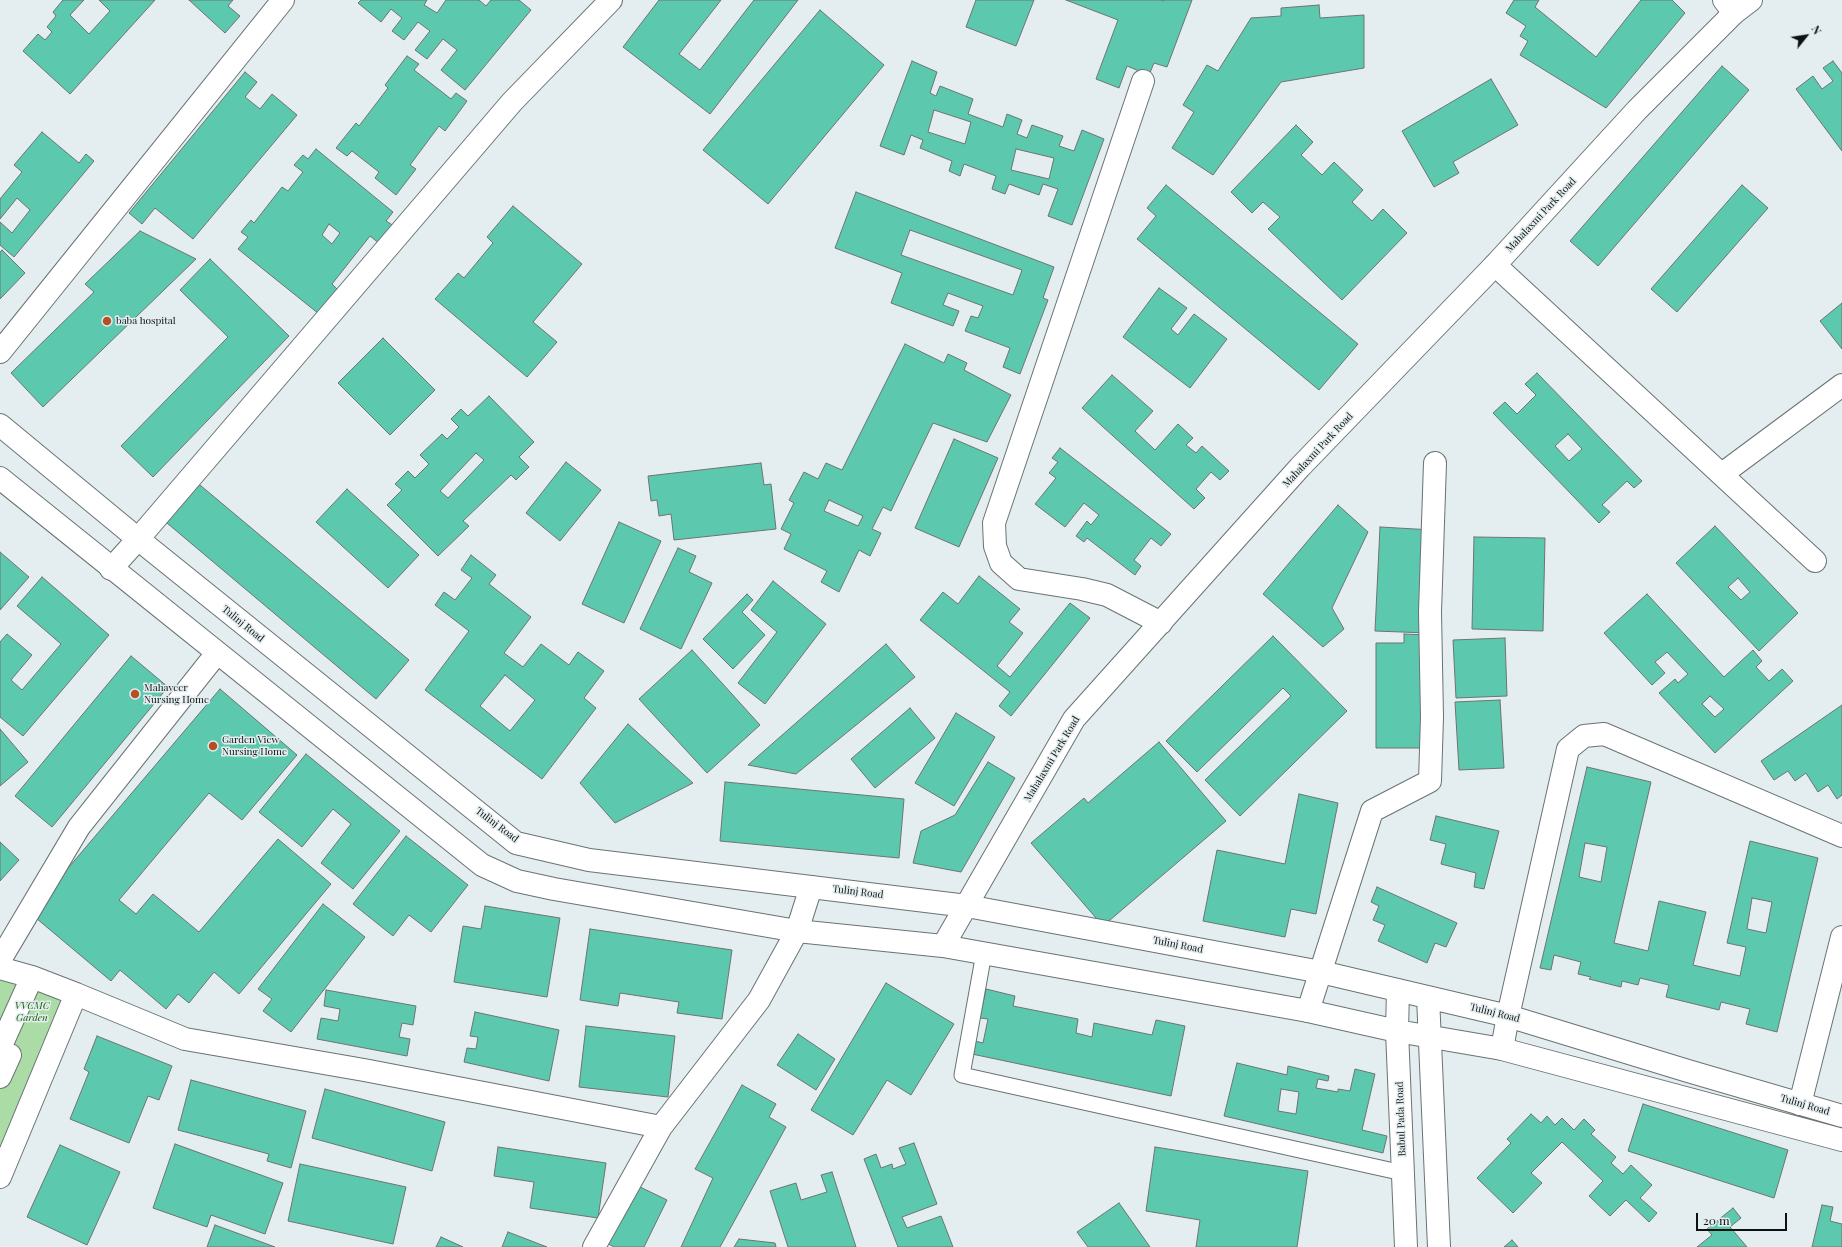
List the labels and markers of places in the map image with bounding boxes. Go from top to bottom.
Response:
marker: baba hospital [101,315,113,327]
place label: baba hospital [116,315,176,327]
place label: Mahaveer Nursing Home [144,682,209,706]
marker: Mahaveer Nursing Home [129,688,141,700]
place label: Garden View Nursing Home [222,734,287,758]
marker: Garden View Nursing Home [207,740,219,752]

